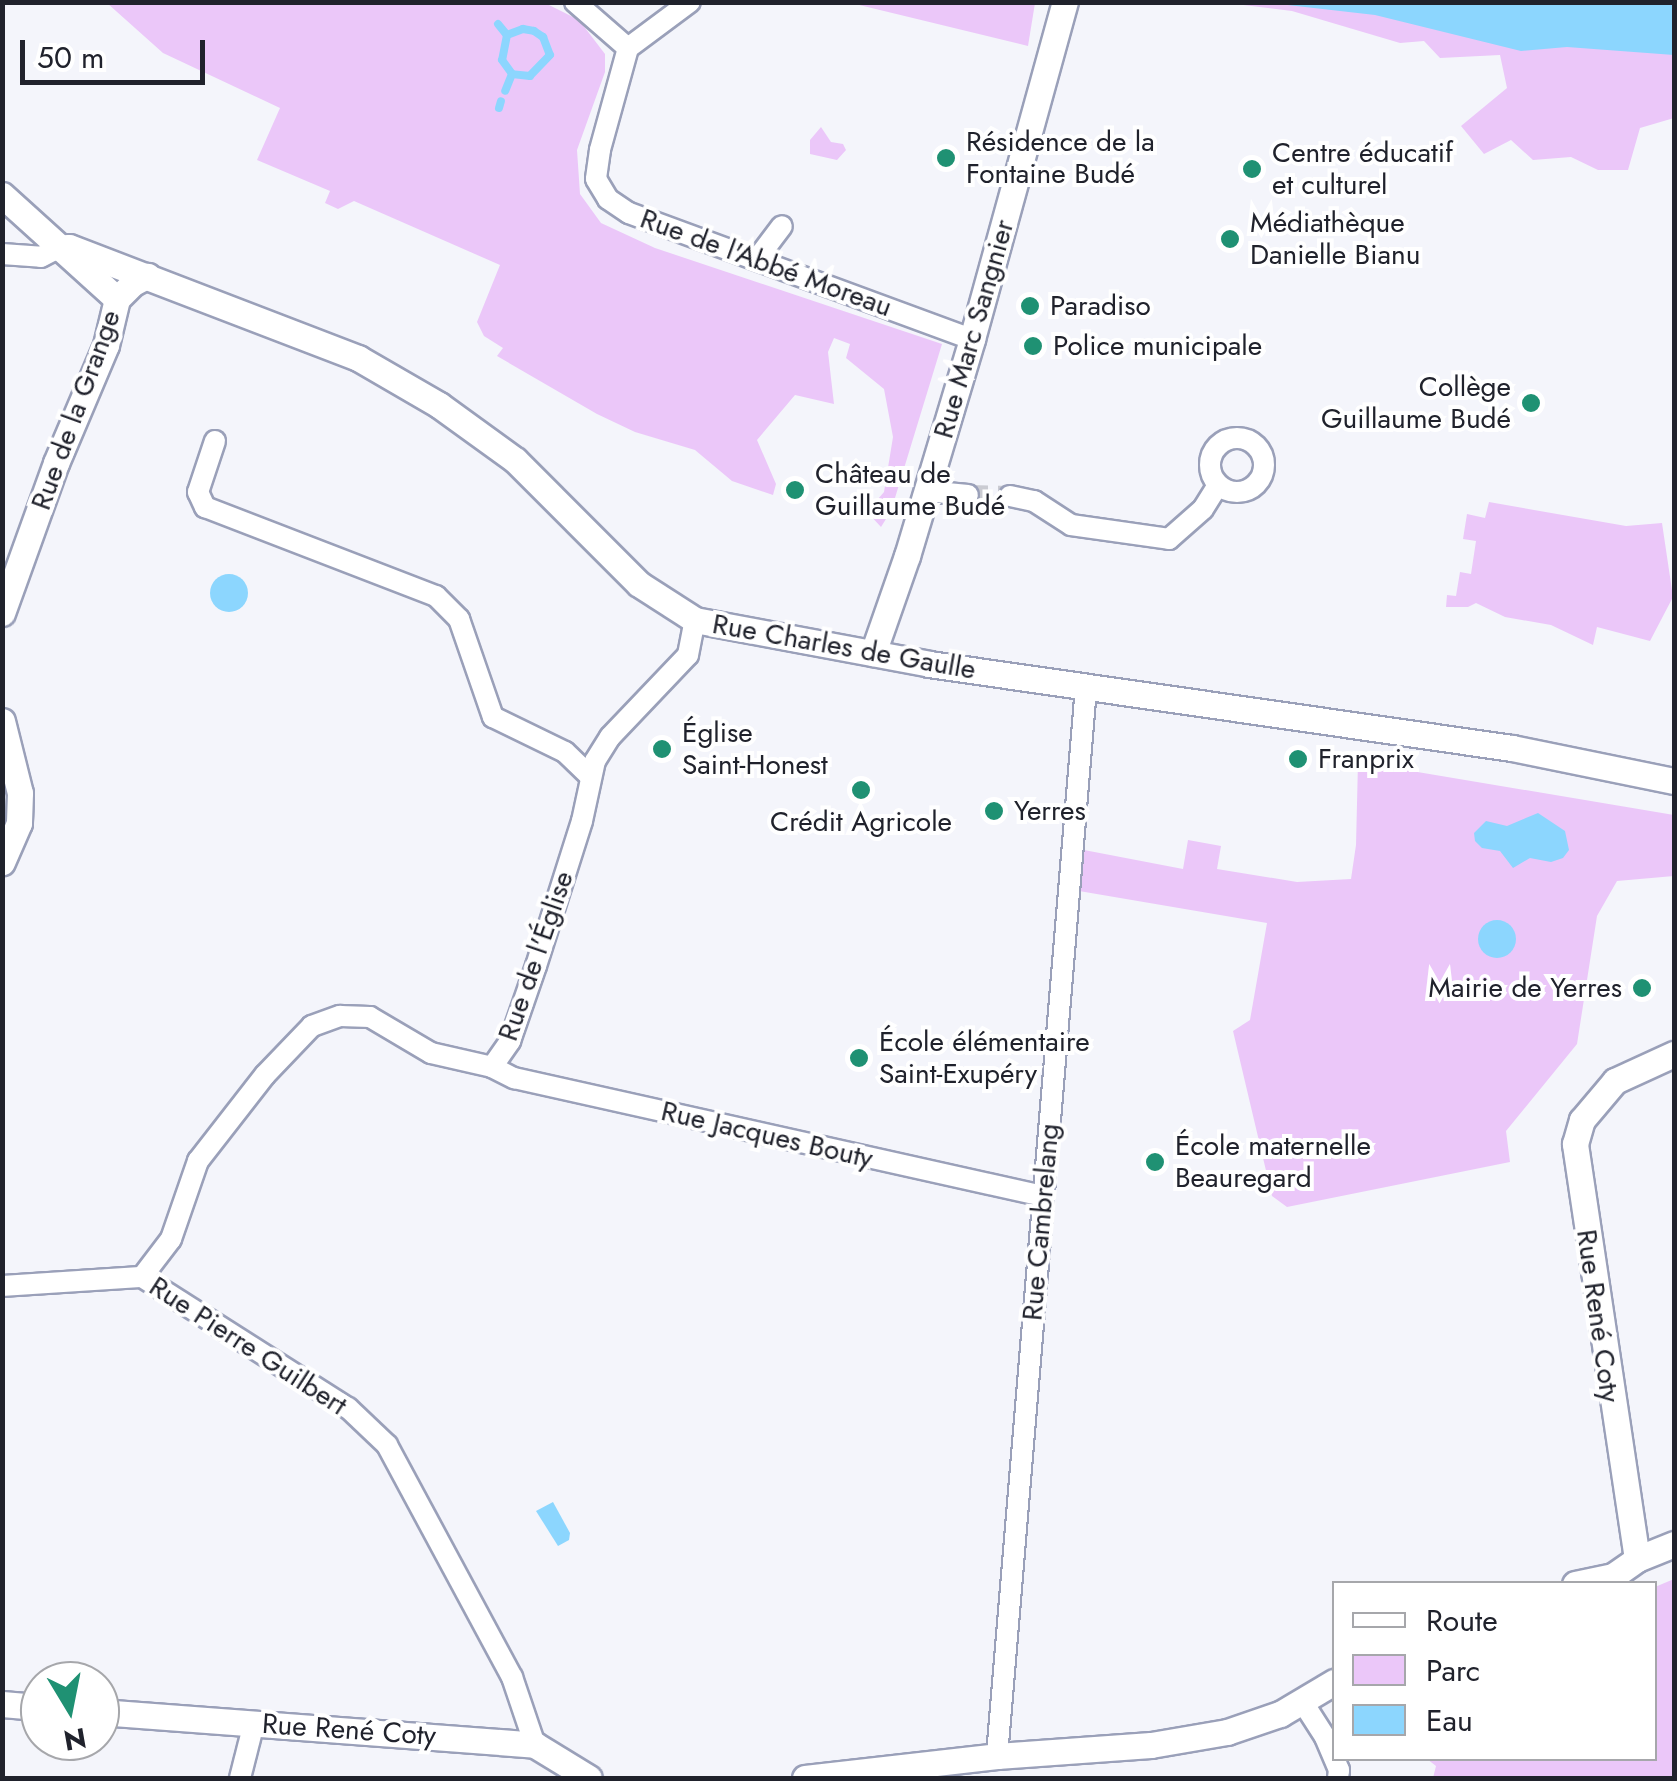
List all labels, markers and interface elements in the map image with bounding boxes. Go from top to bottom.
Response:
scale bar [25,20,210,82]
text: 50 m [37,36,104,79]
place label: Résidence de la Fontaine Budé [966,125,1155,191]
place label: Centre éducatif et culturel [1272,136,1453,202]
marker: Résidence de la Fontaine Budé [935,147,957,169]
marker: Centre éducatif et culturel [1241,158,1263,180]
street label: Rue de l'Abbé Moreau [636,202,896,324]
place label: Médiathèque Danielle Bianu [1250,206,1420,272]
street label: Rue Marc Sangnier [927,216,1021,442]
marker: Médiathèque Danielle Bianu [1219,228,1241,250]
place label: Paradiso [1050,289,1151,323]
marker: Paradiso [1019,295,1041,317]
street label: Rue de la Grange [24,306,128,514]
place label: Police municipale [1053,329,1262,363]
marker: Police municipale [1022,335,1044,357]
place label: Collège Guillaume Budé [1321,370,1511,436]
marker: Collège Guillaume Budé [1520,392,1542,414]
place label: Château de Guillaume Budé [815,457,1005,523]
marker: Château de Guillaume Budé [784,479,806,501]
street label: Rue Charles de Gaulle [710,607,978,687]
place label: Église Saint-Honest [682,716,828,782]
marker: Église Saint-Honest [651,738,673,760]
place label: Franprix [1318,742,1414,776]
marker: Franprix [1287,748,1309,770]
marker: Crédit Agricole [850,779,872,801]
place label: Yerres [1014,794,1086,828]
marker: Yerres [983,800,1005,822]
place label: Crédit Agricole [770,805,952,839]
street label: Rue de l'Église [491,867,581,1045]
place label: Mairie de Yerres [1428,971,1622,1005]
marker: Mairie de Yerres [1631,977,1653,999]
place label: École élémentaire Saint-Exupéry [879,1025,1090,1091]
marker: École élémentaire Saint-Exupéry [848,1047,870,1069]
street label: Rue Jacques Bouty [658,1094,876,1176]
street label: Rue Cambrelang [1016,1122,1066,1322]
place label: École maternelle Beauregard [1175,1129,1371,1195]
marker: École maternelle Beauregard [1144,1151,1166,1173]
street label: Rue René Coty [1569,1227,1627,1405]
street label: Rue Pierre Guilbert [143,1270,353,1422]
legend [1332,1581,1657,1761]
text: Route [1426,1599,1498,1642]
text: Parc [1426,1649,1480,1692]
north arrow [20,1661,120,1761]
text: Eau [1426,1699,1473,1742]
street label: Rue René Coty [261,1707,437,1753]
text: N [60,1717,89,1761]

